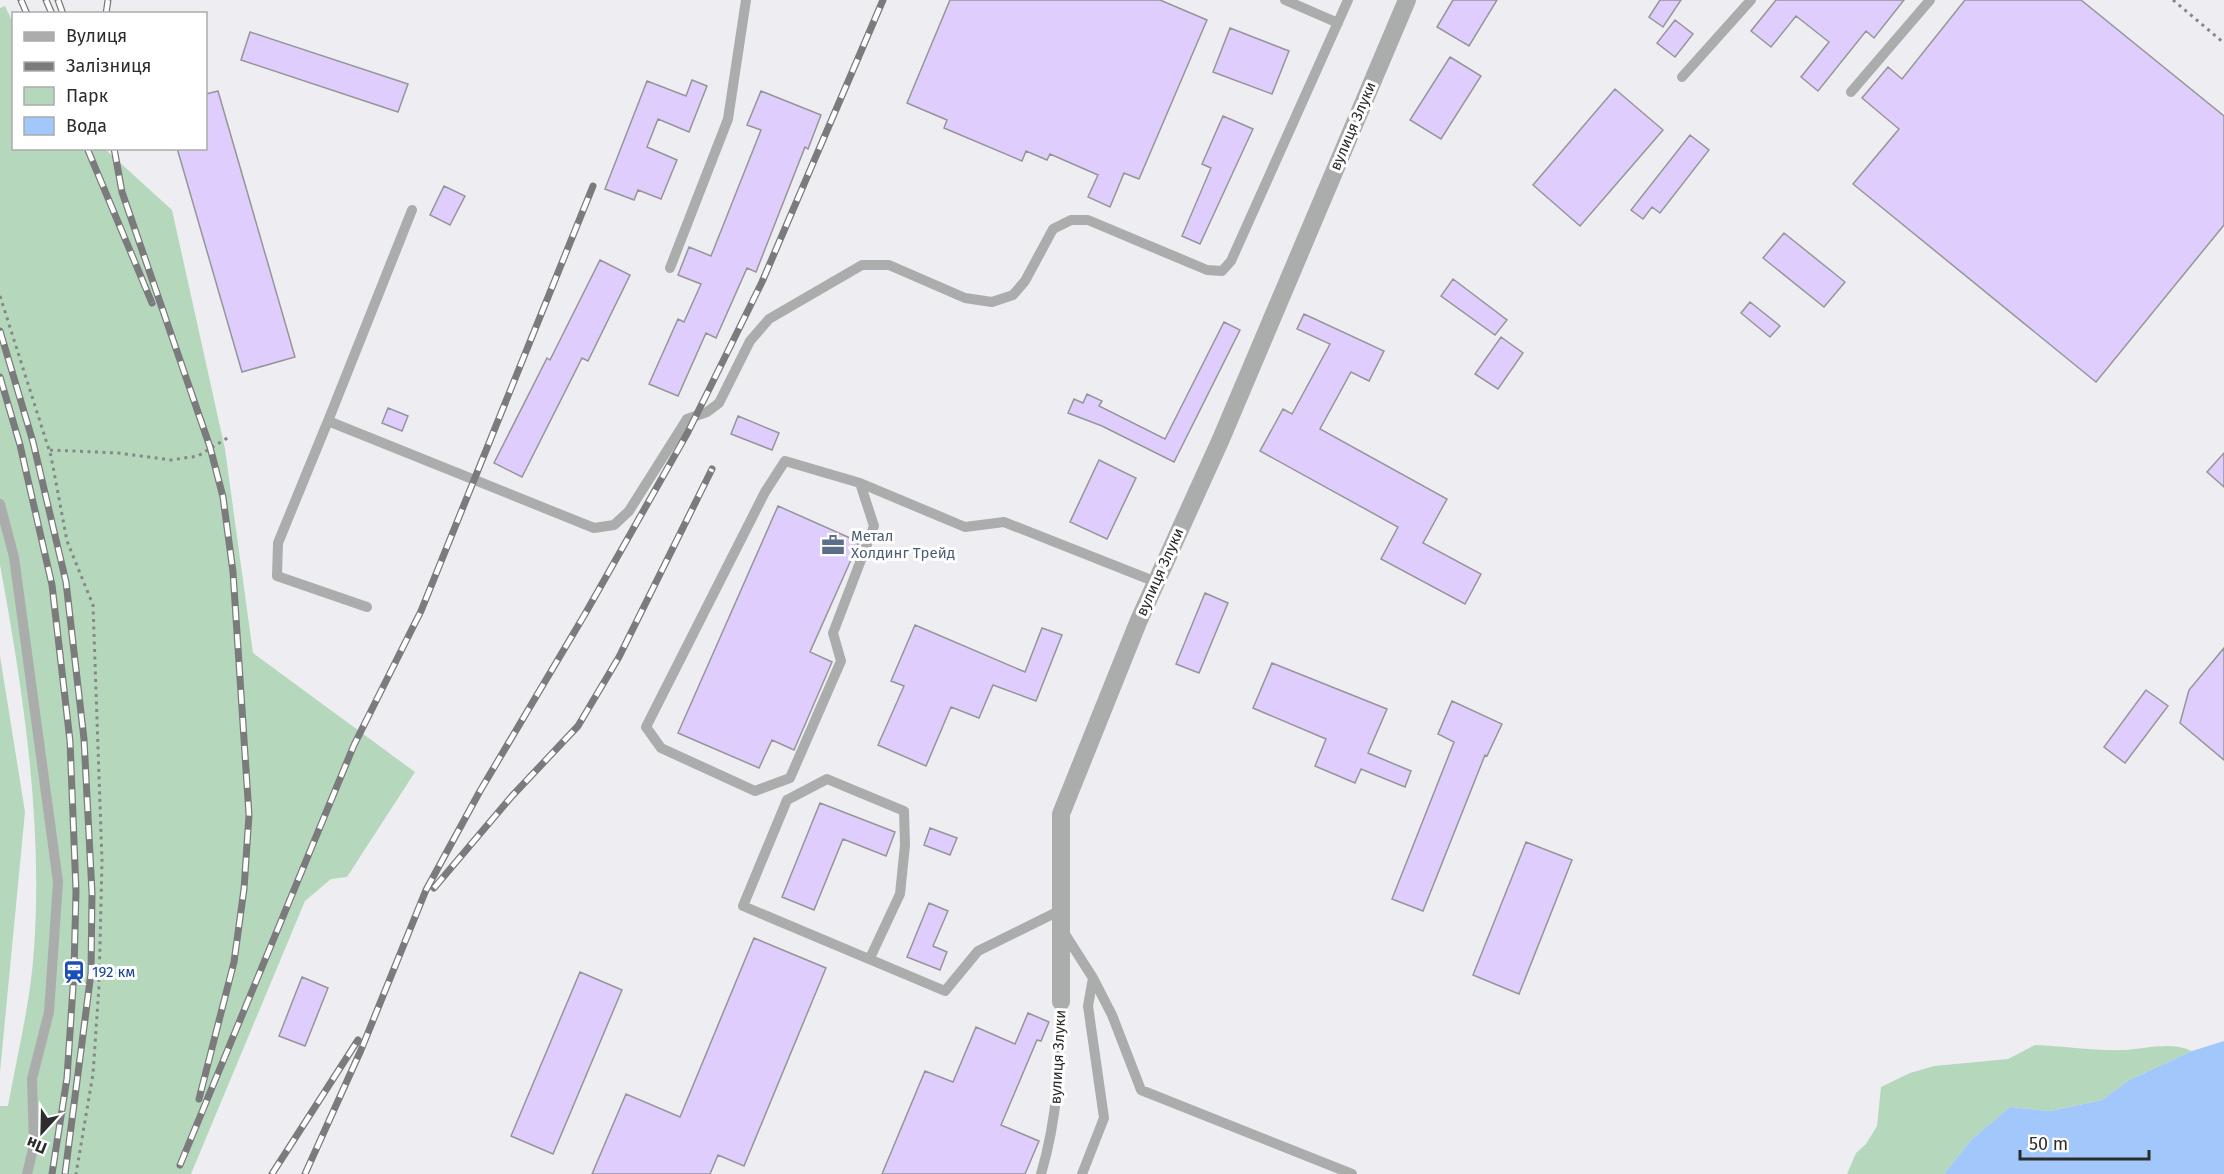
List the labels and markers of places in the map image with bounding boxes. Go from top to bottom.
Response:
place label: Метал Холдинг Трейд [851,527,955,562]
office icon: Метал Холдинг Трейд [820,532,846,558]
station icon: 192 км [61,959,87,985]
place label: 192 км [92,963,135,981]

